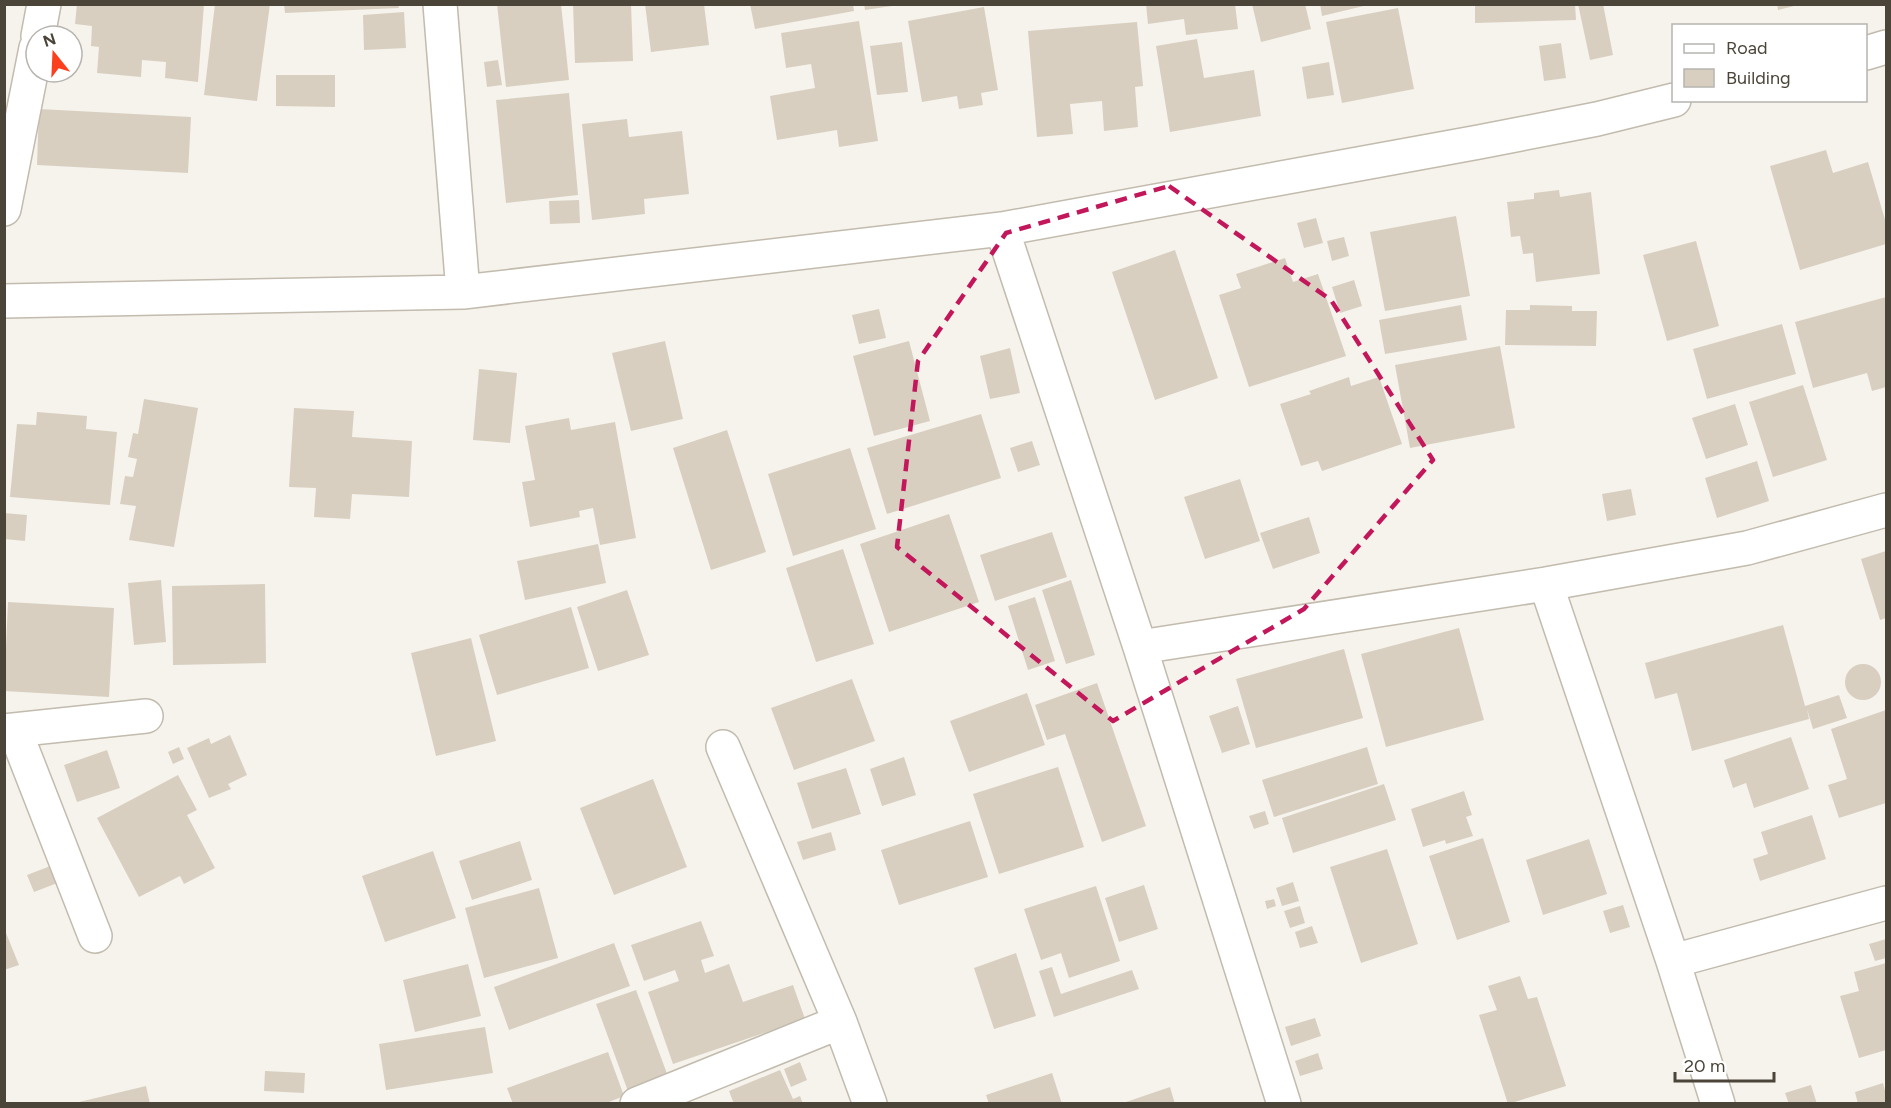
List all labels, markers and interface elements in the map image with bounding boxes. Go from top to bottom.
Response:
north arrow [24,24,84,84]
legend [1672,24,1867,102]
text: N [41,29,58,51]
text: Road [1726,37,1767,59]
text: Building [1726,67,1791,89]
scale bar [1675,1045,1774,1083]
text: 20 m [1684,1055,1725,1077]

